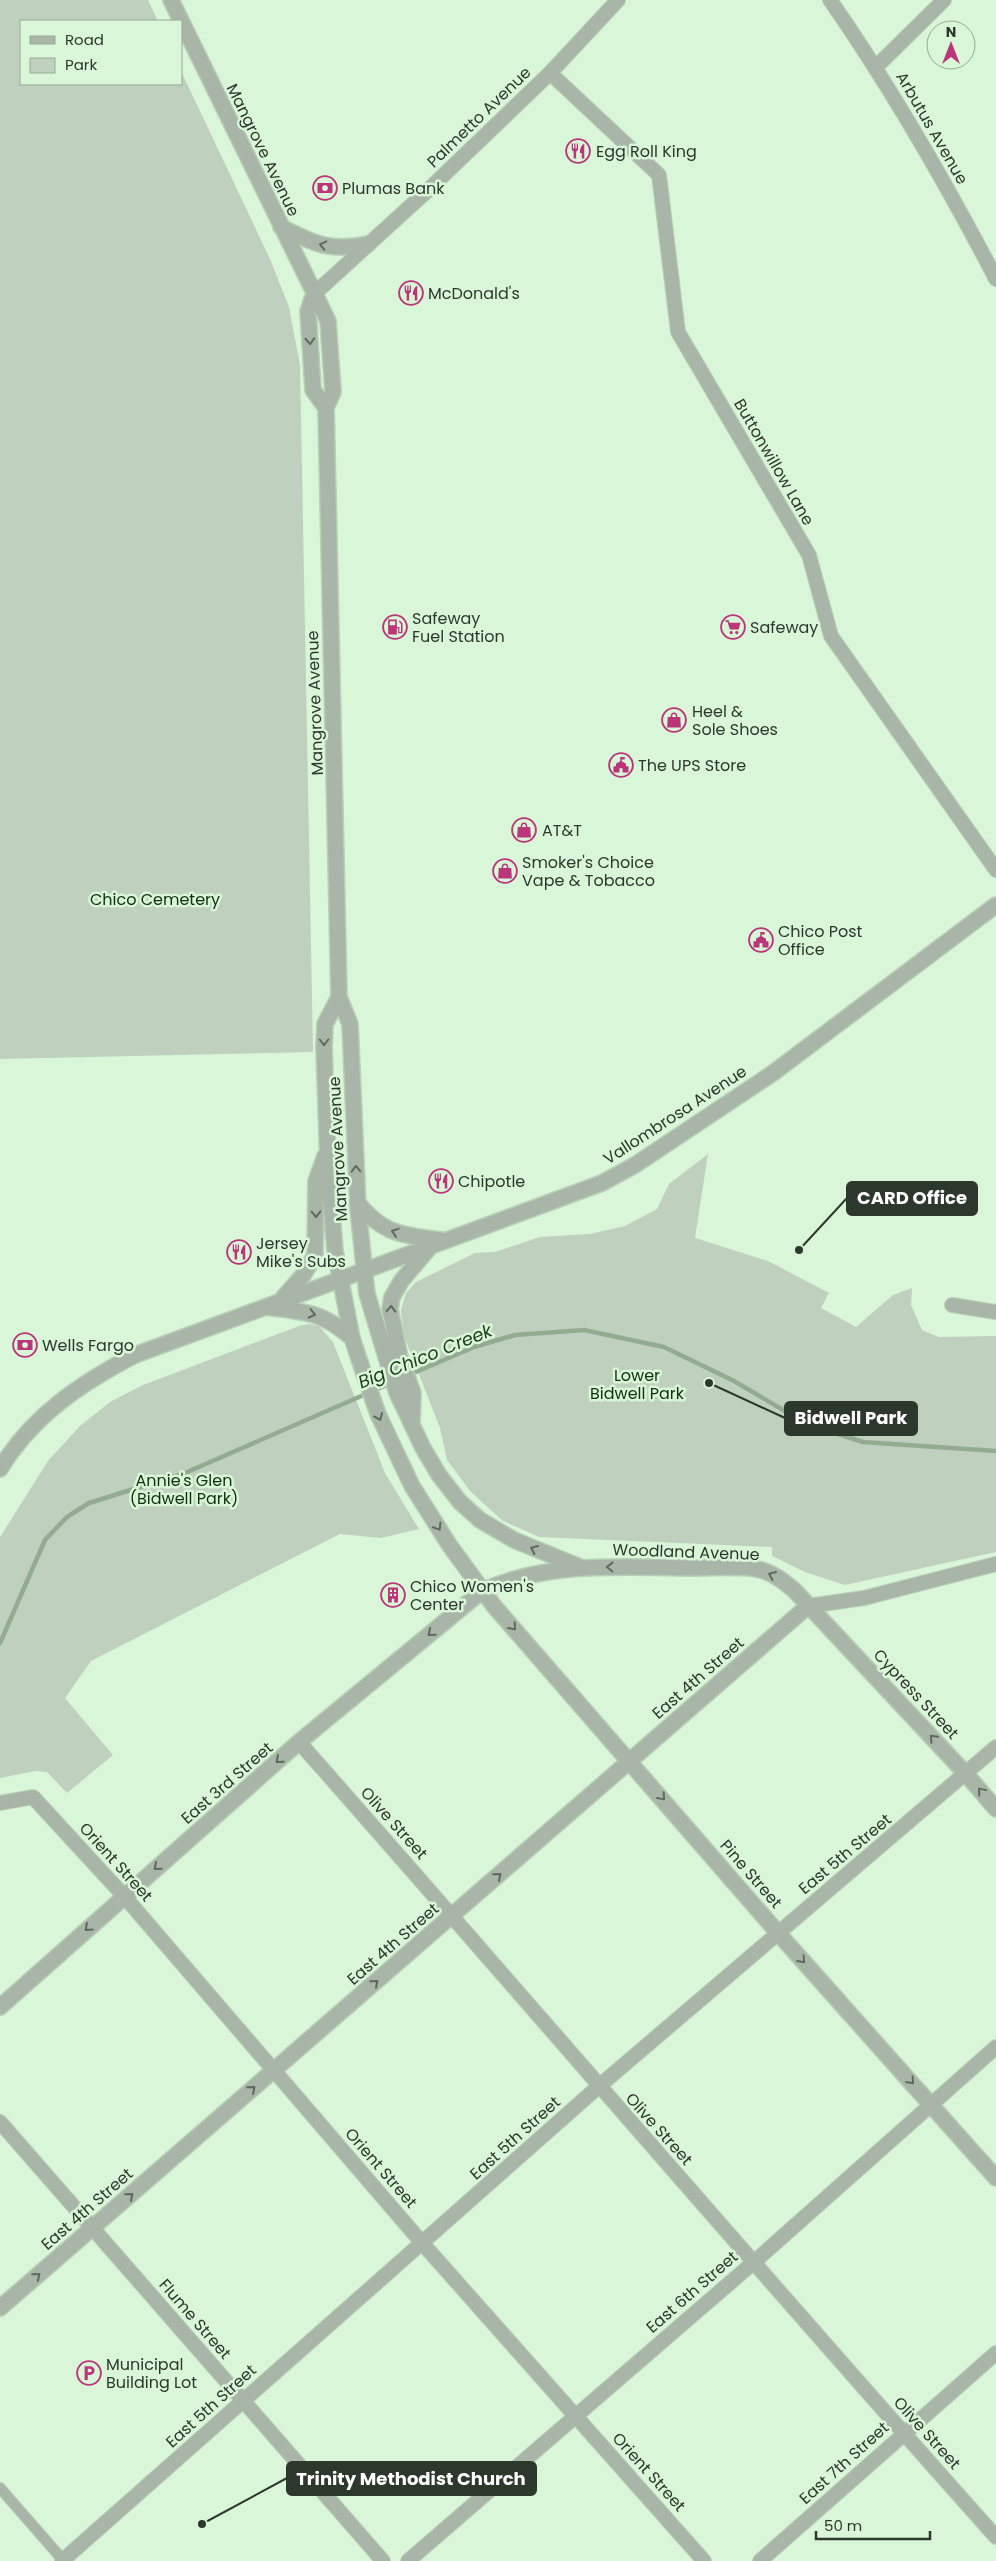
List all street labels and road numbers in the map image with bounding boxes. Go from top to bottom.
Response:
street label: Palmetto Avenue [422,61,536,173]
street label: Arbutus Avenue [890,67,974,189]
street label: Mangrove Avenue [221,80,305,220]
street label: Buttonwillow Lane [728,394,820,530]
street label: Mangrove Avenue [301,630,329,776]
street label: Vallombrosa Avenue [599,1060,751,1170]
street label: Mangrove Avenue [323,1076,353,1222]
street label: Woodland Avenue [612,1538,760,1566]
street label: East 4th Street [647,1632,749,1724]
street label: Cypress Street [868,1644,964,1744]
street label: East 3rd Street [176,1737,278,1829]
street label: Olive Street [355,1782,433,1864]
street label: East 5th Street [794,1808,896,1900]
street label: Orient Street [74,1817,158,1907]
street label: Pine Street [715,1835,788,1914]
street label: East 4th Street [342,1898,444,1990]
street label: Olive Street [620,2088,698,2170]
street label: East 5th Street [465,2091,565,2185]
street label: Orient Street [340,2123,422,2213]
street label: East 4th Street [36,2163,138,2255]
street label: East 6th Street [641,2246,743,2338]
street label: Flume Street [154,2274,237,2364]
street label: East 5th Street [161,2359,261,2453]
street label: Olive Street [888,2392,966,2474]
street label: East 7th Street [794,2416,894,2509]
street label: Orient Street [607,2427,691,2517]

